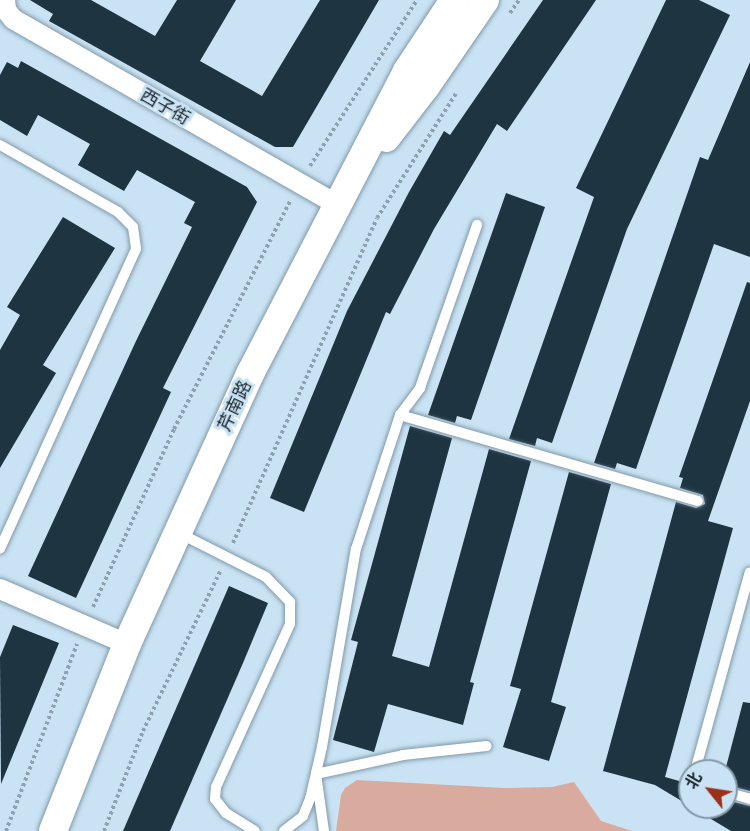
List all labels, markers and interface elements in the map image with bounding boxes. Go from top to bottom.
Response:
street label: 西子街 [136,84,194,130]
street label: 芹南路 [214,377,256,435]
north arrow [678,759,738,819]
text: 北 [681,769,706,792]

